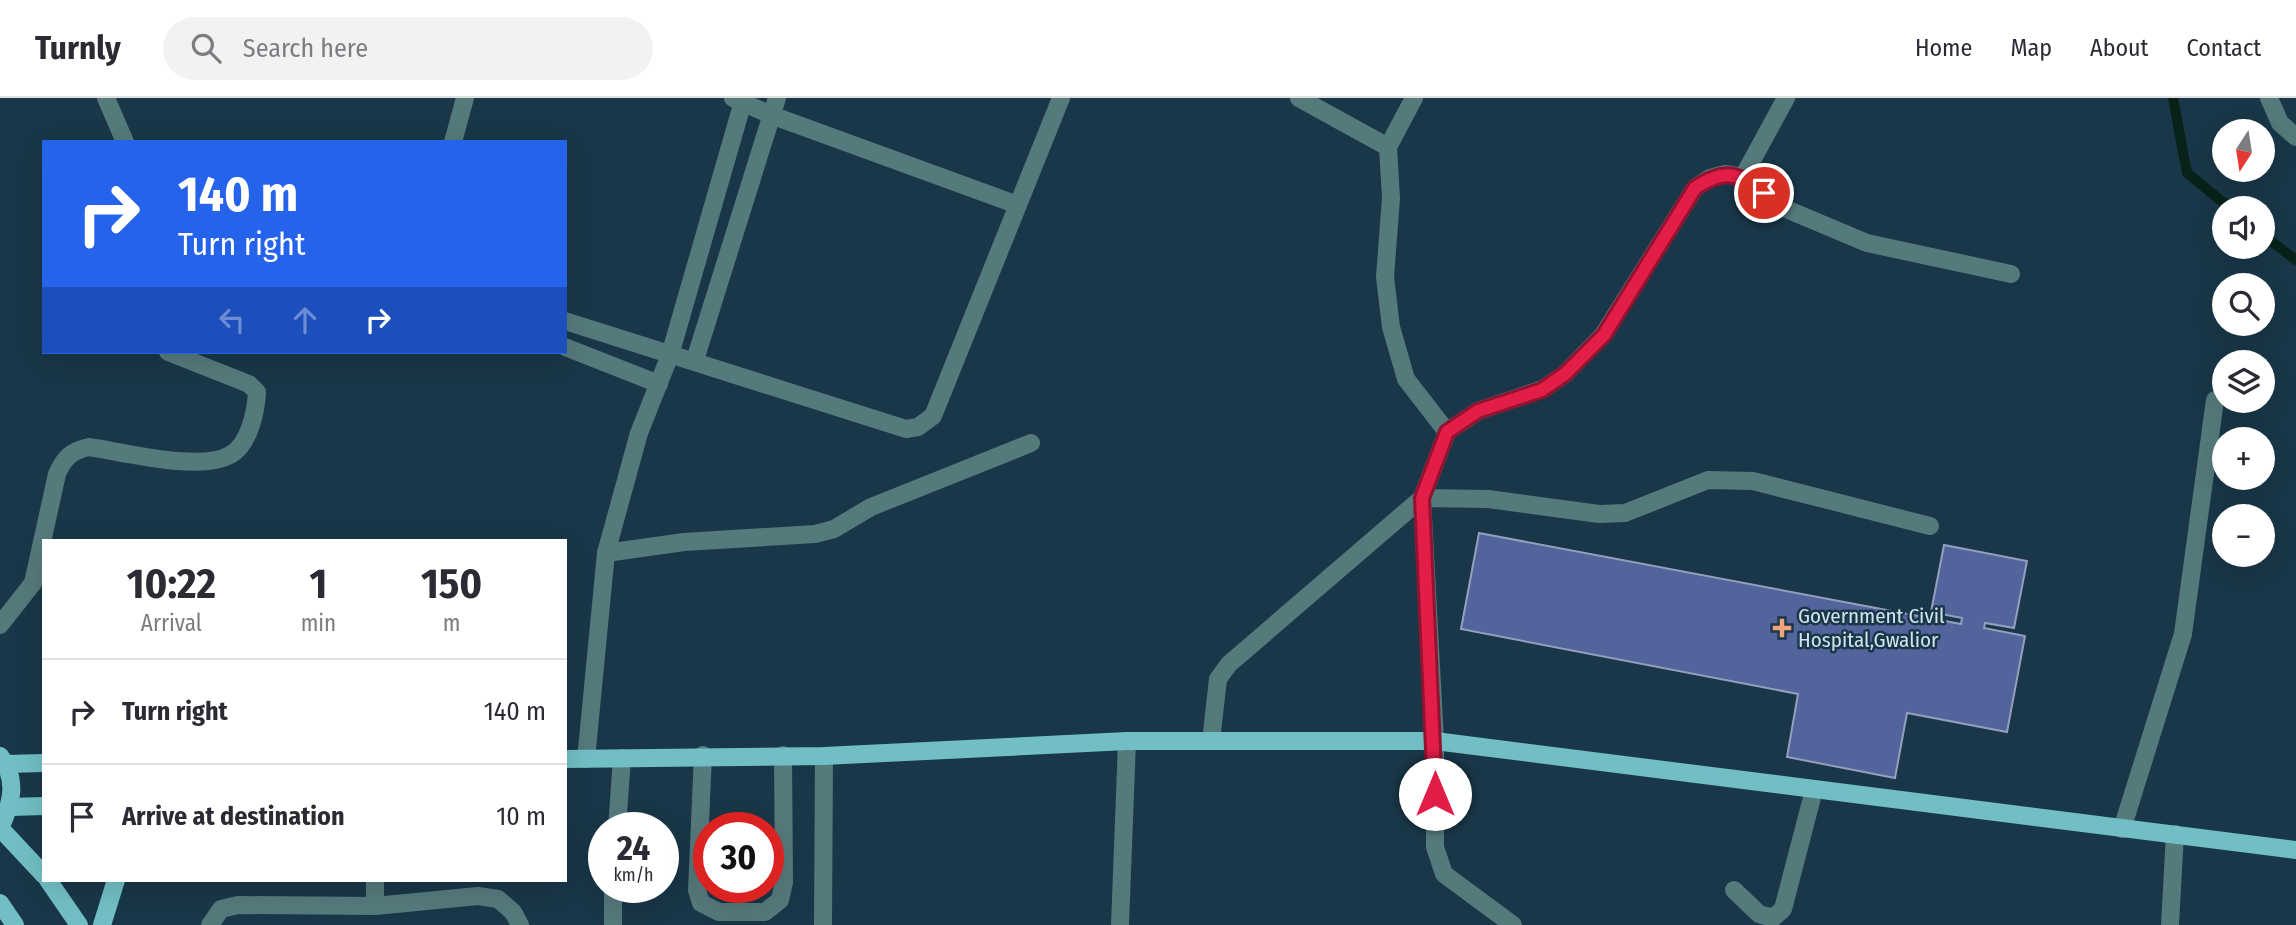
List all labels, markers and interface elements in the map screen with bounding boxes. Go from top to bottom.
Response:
search box [163,17,653,80]
text: Turnly [35,28,121,68]
icon: search [187,29,225,67]
text: Search here [243,33,368,64]
text: Home [1915,34,1972,62]
text: Map [2010,34,2052,62]
text: About [2090,34,2148,62]
text: Contact [2186,34,2261,62]
north arrow [2212,119,2275,182]
map controls [2212,119,2275,567]
pin [1734,163,1794,223]
text: 140 m [178,165,298,224]
icon: right [63,168,154,259]
icon: arrive [1745,174,1783,212]
button: sound [2212,196,2275,259]
text: Turn right [178,225,305,263]
button: search [2212,273,2275,336]
icon: left [213,301,251,339]
icon: ahead [286,301,324,339]
icon: right [359,301,397,339]
button: layers [2212,350,2275,413]
button: + [2212,427,2275,490]
button: − [2212,504,2275,567]
text: 10:22 [127,559,216,609]
text: 1 [310,559,327,609]
text: 150 [421,559,482,609]
place label: Government Civil Hospital,Gwalior [1798,603,1945,653]
text: Arrival [141,609,202,637]
text: min [301,609,336,637]
text: m [443,609,460,637]
marker: Government Civil Hospital,Gwalior [1772,618,1792,638]
icon: right [63,693,101,731]
text: Turn right [122,696,228,727]
text: 140 m [484,696,546,727]
position arrow [1398,757,1472,831]
icon: arrive [63,798,101,836]
text: Arrive at destination [122,801,345,832]
text: 10 m [496,801,546,832]
speed limit sign: 30 [693,812,784,903]
text: 24 [617,827,650,869]
text: km/h [613,864,654,886]

